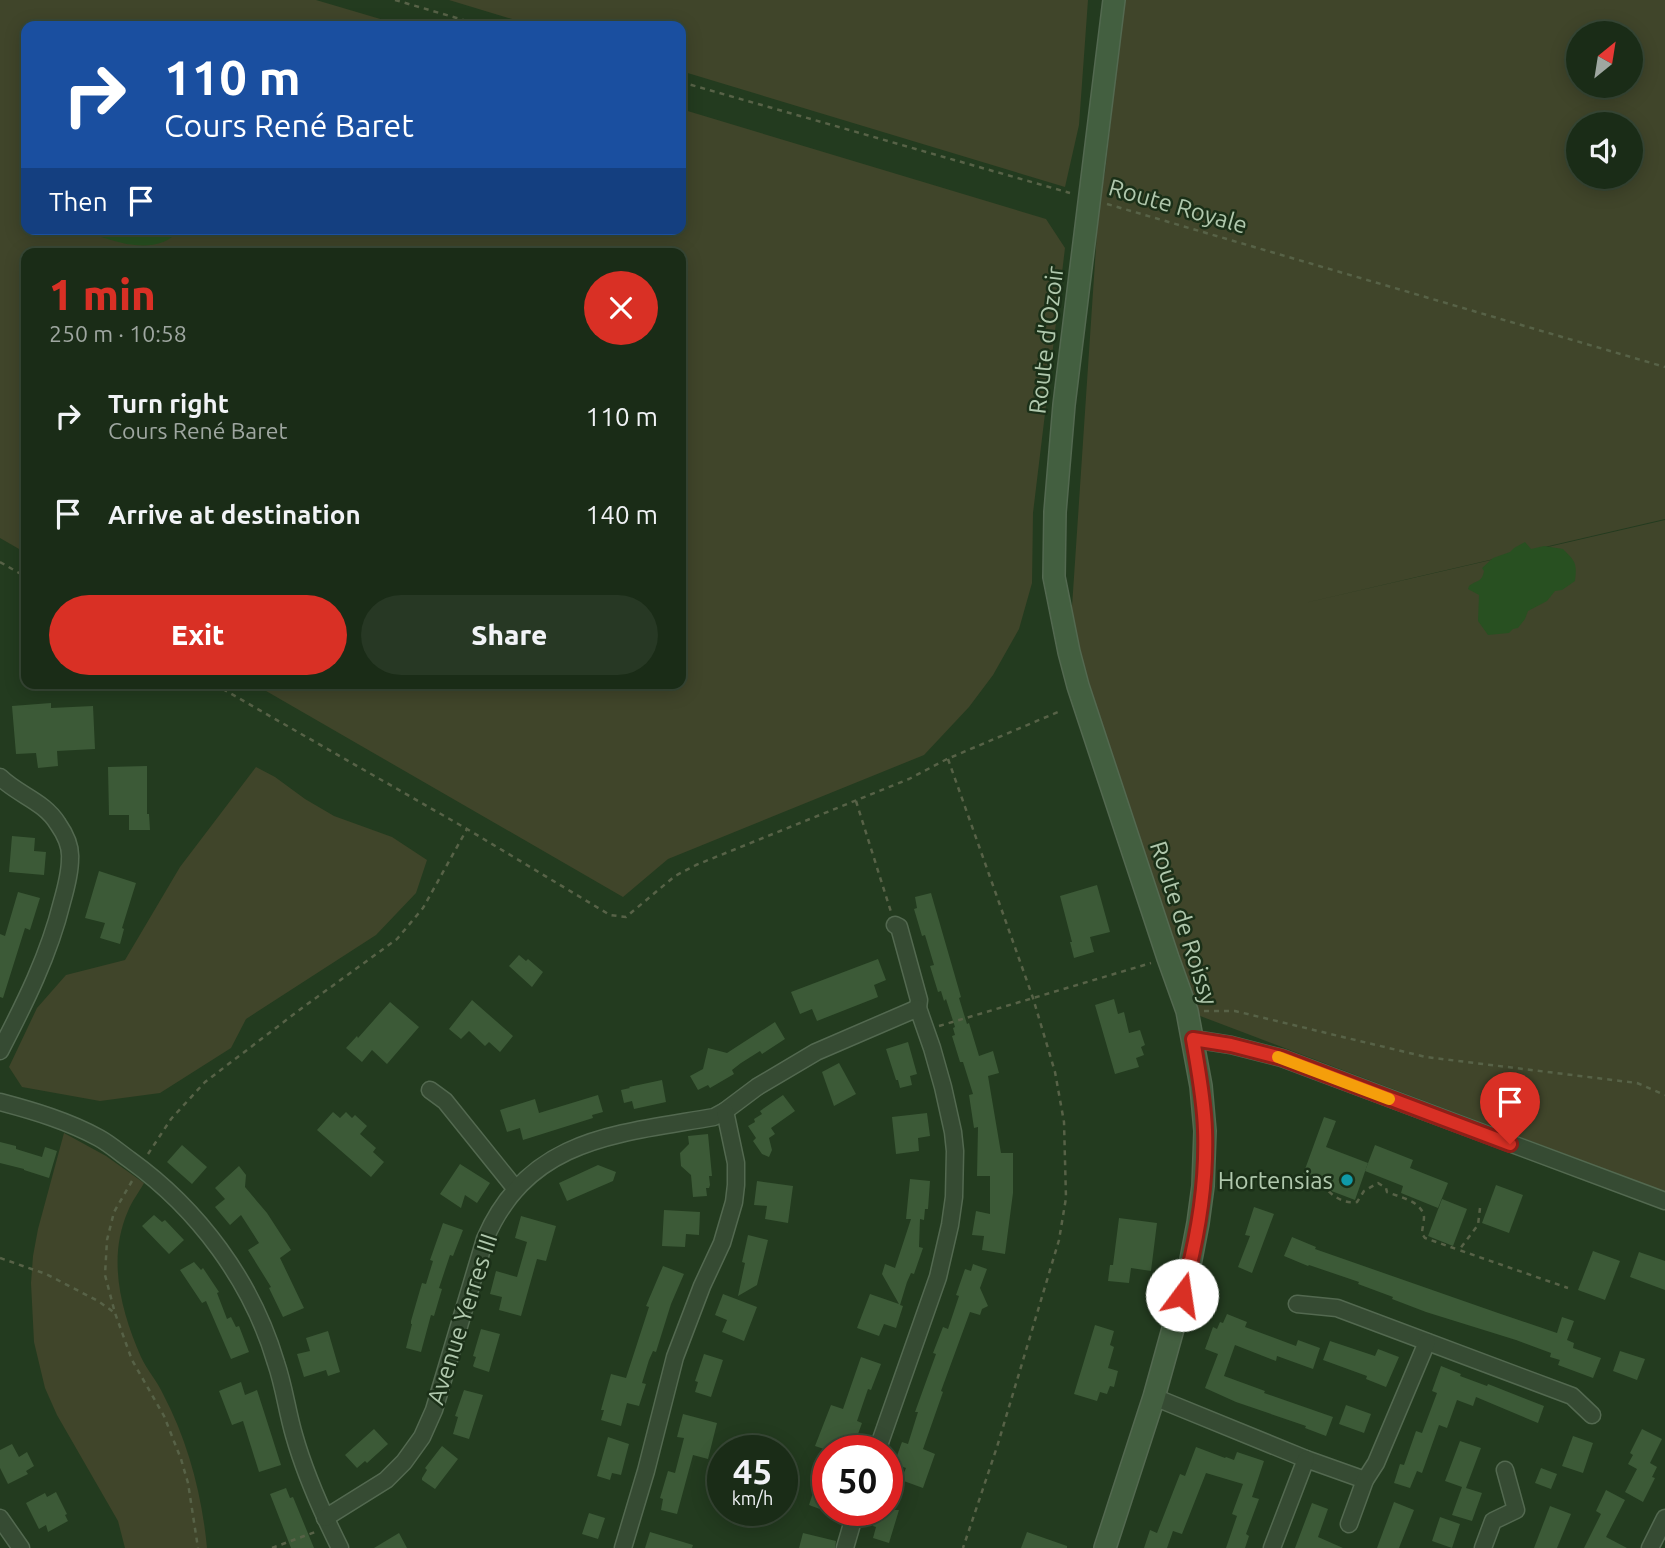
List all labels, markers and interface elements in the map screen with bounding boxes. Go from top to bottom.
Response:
north arrow [1566,21,1643,98]
map controls [1566,21,1643,189]
icon: right [49,49,140,140]
text: 110 m [164,49,301,104]
text: Cours René Baret [164,107,414,143]
button: sound [1566,112,1643,189]
street label: Route Royale [1106,173,1250,239]
icon: arrive [122,182,160,220]
text: Then [49,187,108,216]
street label: Route d'Ozoir [1024,265,1068,415]
text: 1 min [49,271,156,318]
button: close [584,271,658,345]
text: 250 m · 10:58 [49,321,187,346]
text: Turn right [108,389,229,418]
icon: right [49,397,87,435]
text: 110 m [586,402,658,431]
text: Cours René Baret [108,418,288,443]
icon: arrive [49,495,87,533]
text: Arrive at destination [108,500,361,529]
text: 140 m [586,500,658,529]
button: Exit [49,595,347,675]
button: Share [361,595,658,675]
street label: Route de Roissy [1145,838,1223,1009]
pin [1480,1072,1540,1144]
icon: arrive [1491,1083,1529,1121]
place label: Hortensias [1218,1167,1333,1194]
marker: Hortensias [1339,1172,1355,1188]
street label: Avenue Yerres III [422,1230,502,1408]
position arrow [1145,1258,1219,1332]
speed limit sign: 50 [812,1435,903,1526]
text: 45 [733,1451,772,1491]
text: km/h [732,1488,773,1508]

